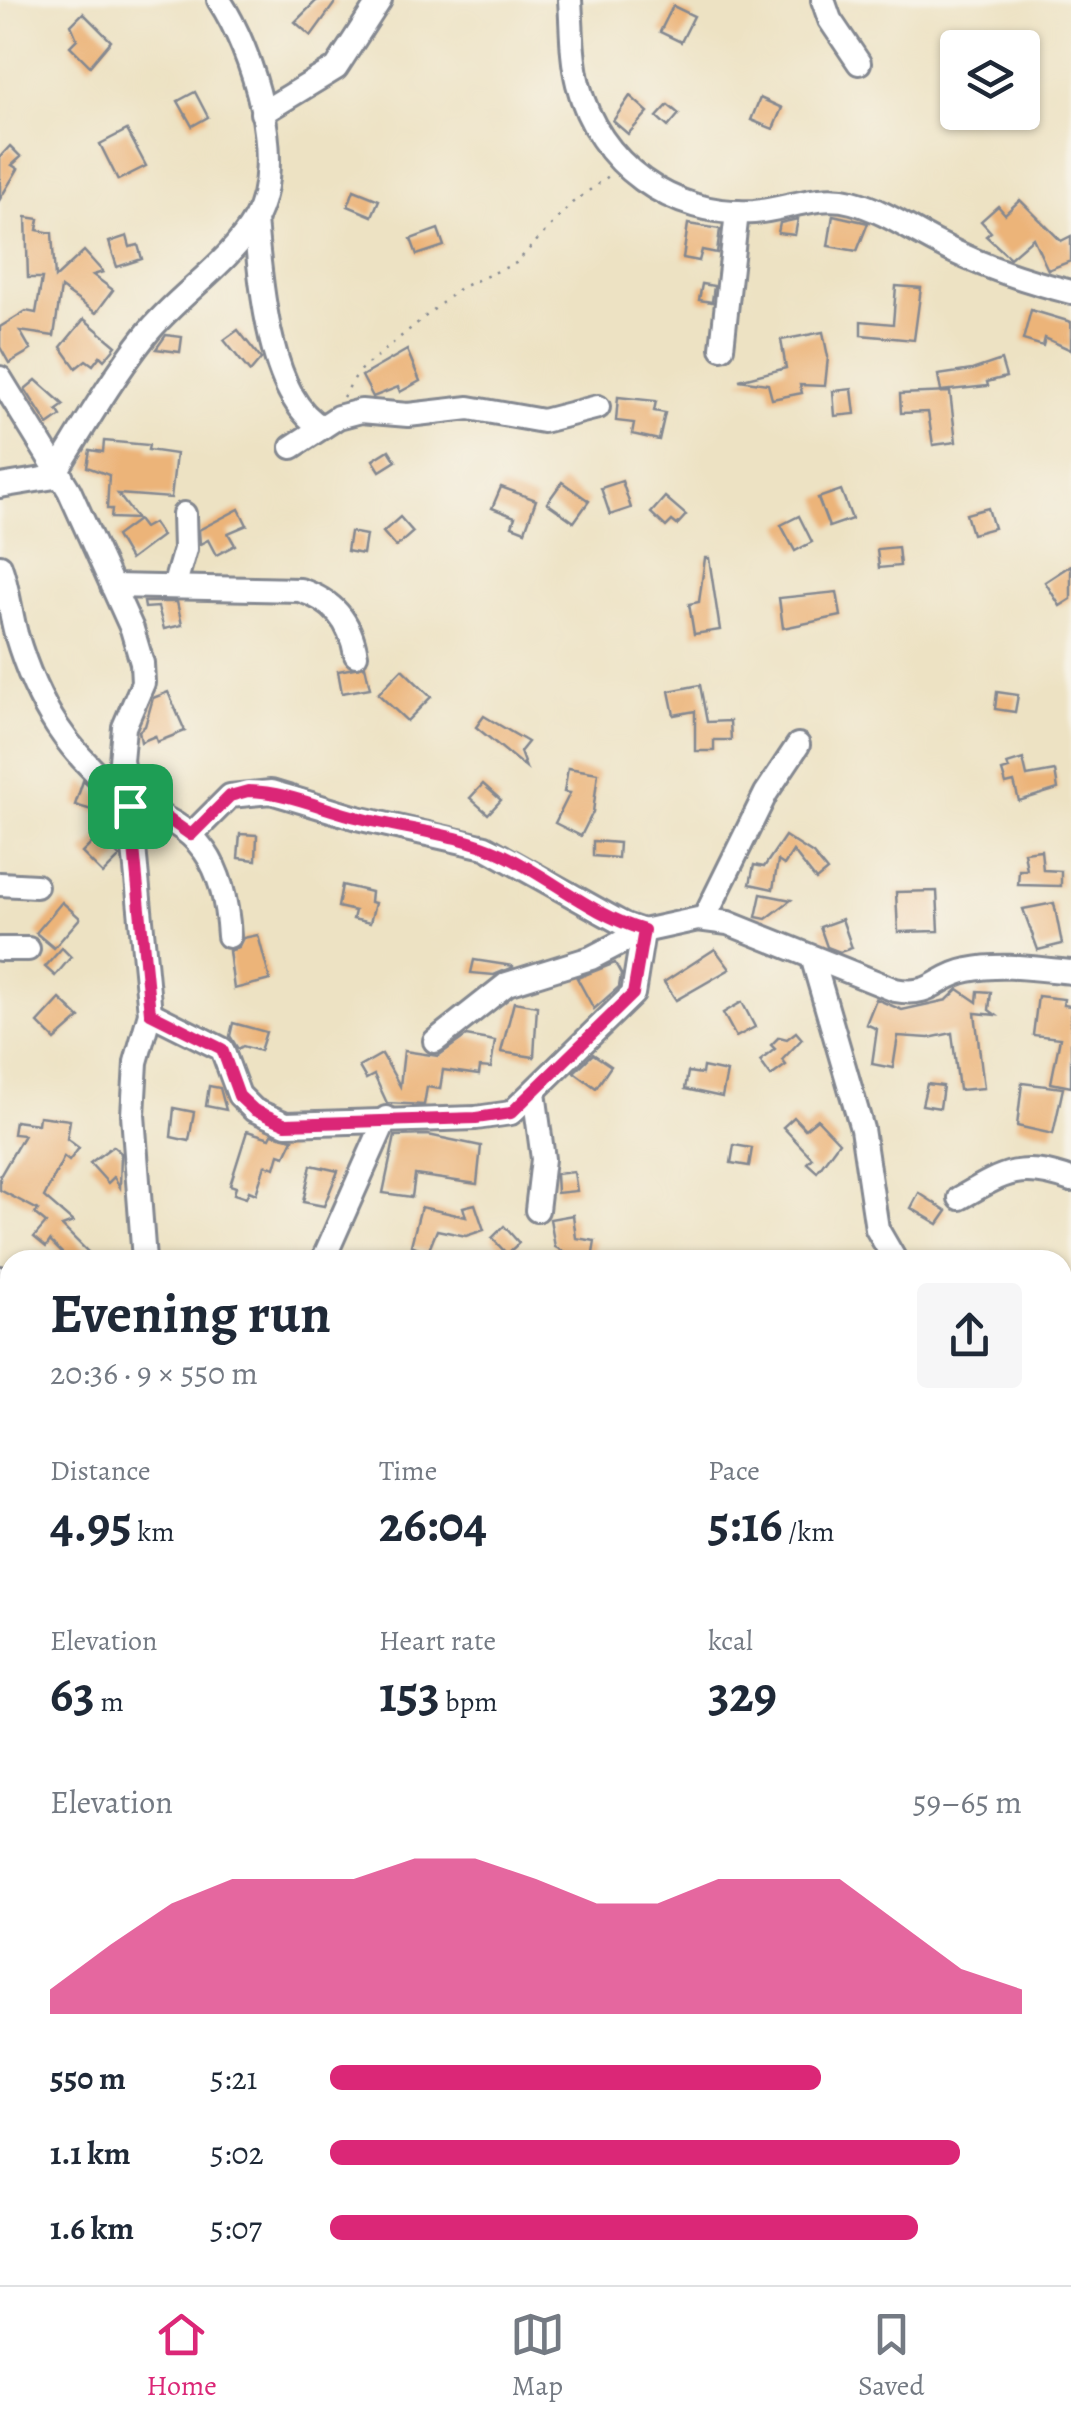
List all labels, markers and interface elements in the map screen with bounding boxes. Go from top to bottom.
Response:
map controls [940,30,1040,130]
button: layers [940,30,1040,130]
pin [88,764,173,849]
icon: arrive [103,779,158,834]
text: Evening run [50,1276,331,1351]
button: share [917,1283,1022,1388]
text: 20:36 · 9 × 550 m [50,1351,258,1395]
text: Distance [50,1452,150,1490]
text: Time [379,1452,437,1490]
text: Pace [708,1452,760,1490]
text: 4.95 [50,1490,132,1558]
text: 26:04 [379,1490,487,1558]
text: 5:16 [708,1490,783,1558]
text: km [132,1513,175,1551]
text: /km [783,1513,834,1551]
text: Elevation [50,1622,157,1660]
text: Heart rate [379,1622,496,1660]
text: kcal [708,1622,753,1660]
text: 63 [50,1660,95,1728]
text: 153 [379,1660,440,1728]
text: 329 [708,1660,777,1728]
text: m [95,1683,124,1721]
text: bpm [440,1683,498,1721]
text: Elevation [50,1780,173,1824]
text: 59–65 m [913,1780,1022,1824]
text: 550 m [50,2056,126,2100]
text: 5:21 [210,2056,258,2100]
text: 1.1 km [50,2131,131,2175]
text: 5:02 [210,2131,264,2175]
text: 1.6 km [50,2206,134,2250]
text: 5:07 [210,2206,262,2250]
tab: Home [147,2307,217,2405]
tab: Map [510,2307,565,2405]
tab: Saved [858,2307,924,2405]

